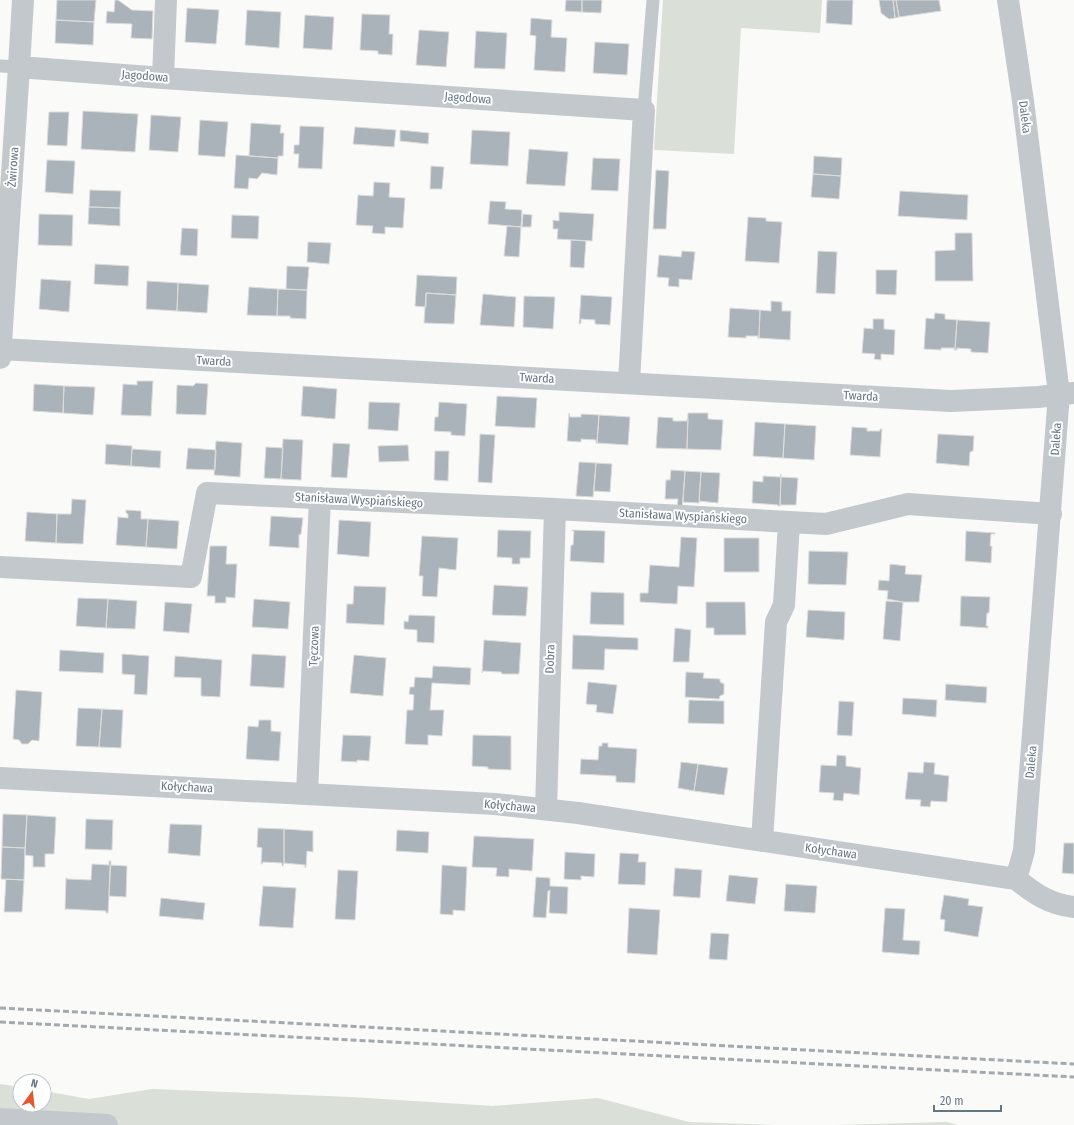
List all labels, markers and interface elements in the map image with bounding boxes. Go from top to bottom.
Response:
street label: Jagodowa [121,67,169,85]
street label: Jagodowa [444,89,492,107]
street label: Daleka [1016,100,1034,134]
street label: Żwirowa [4,146,21,188]
street label: Twarda [196,353,232,369]
street label: Twarda [519,370,555,386]
street label: Twarda [843,388,879,404]
street label: Daleka [1048,422,1064,456]
street label: Stanisława Wyspiańskiego [295,490,423,510]
street label: Stanisława Wyspiańskiego [619,506,747,526]
street label: Tęczowa [306,625,322,666]
street label: Dobra [542,644,558,674]
street label: Daleka [1023,745,1039,779]
street label: Kołychawa [161,779,214,795]
street label: Kołychawa [483,797,537,815]
street label: Kołychawa [804,840,858,862]
north arrow [12,1073,52,1113]
text: N [30,1077,39,1091]
scale bar [934,1087,1001,1113]
text: 20 m [940,1094,964,1108]

